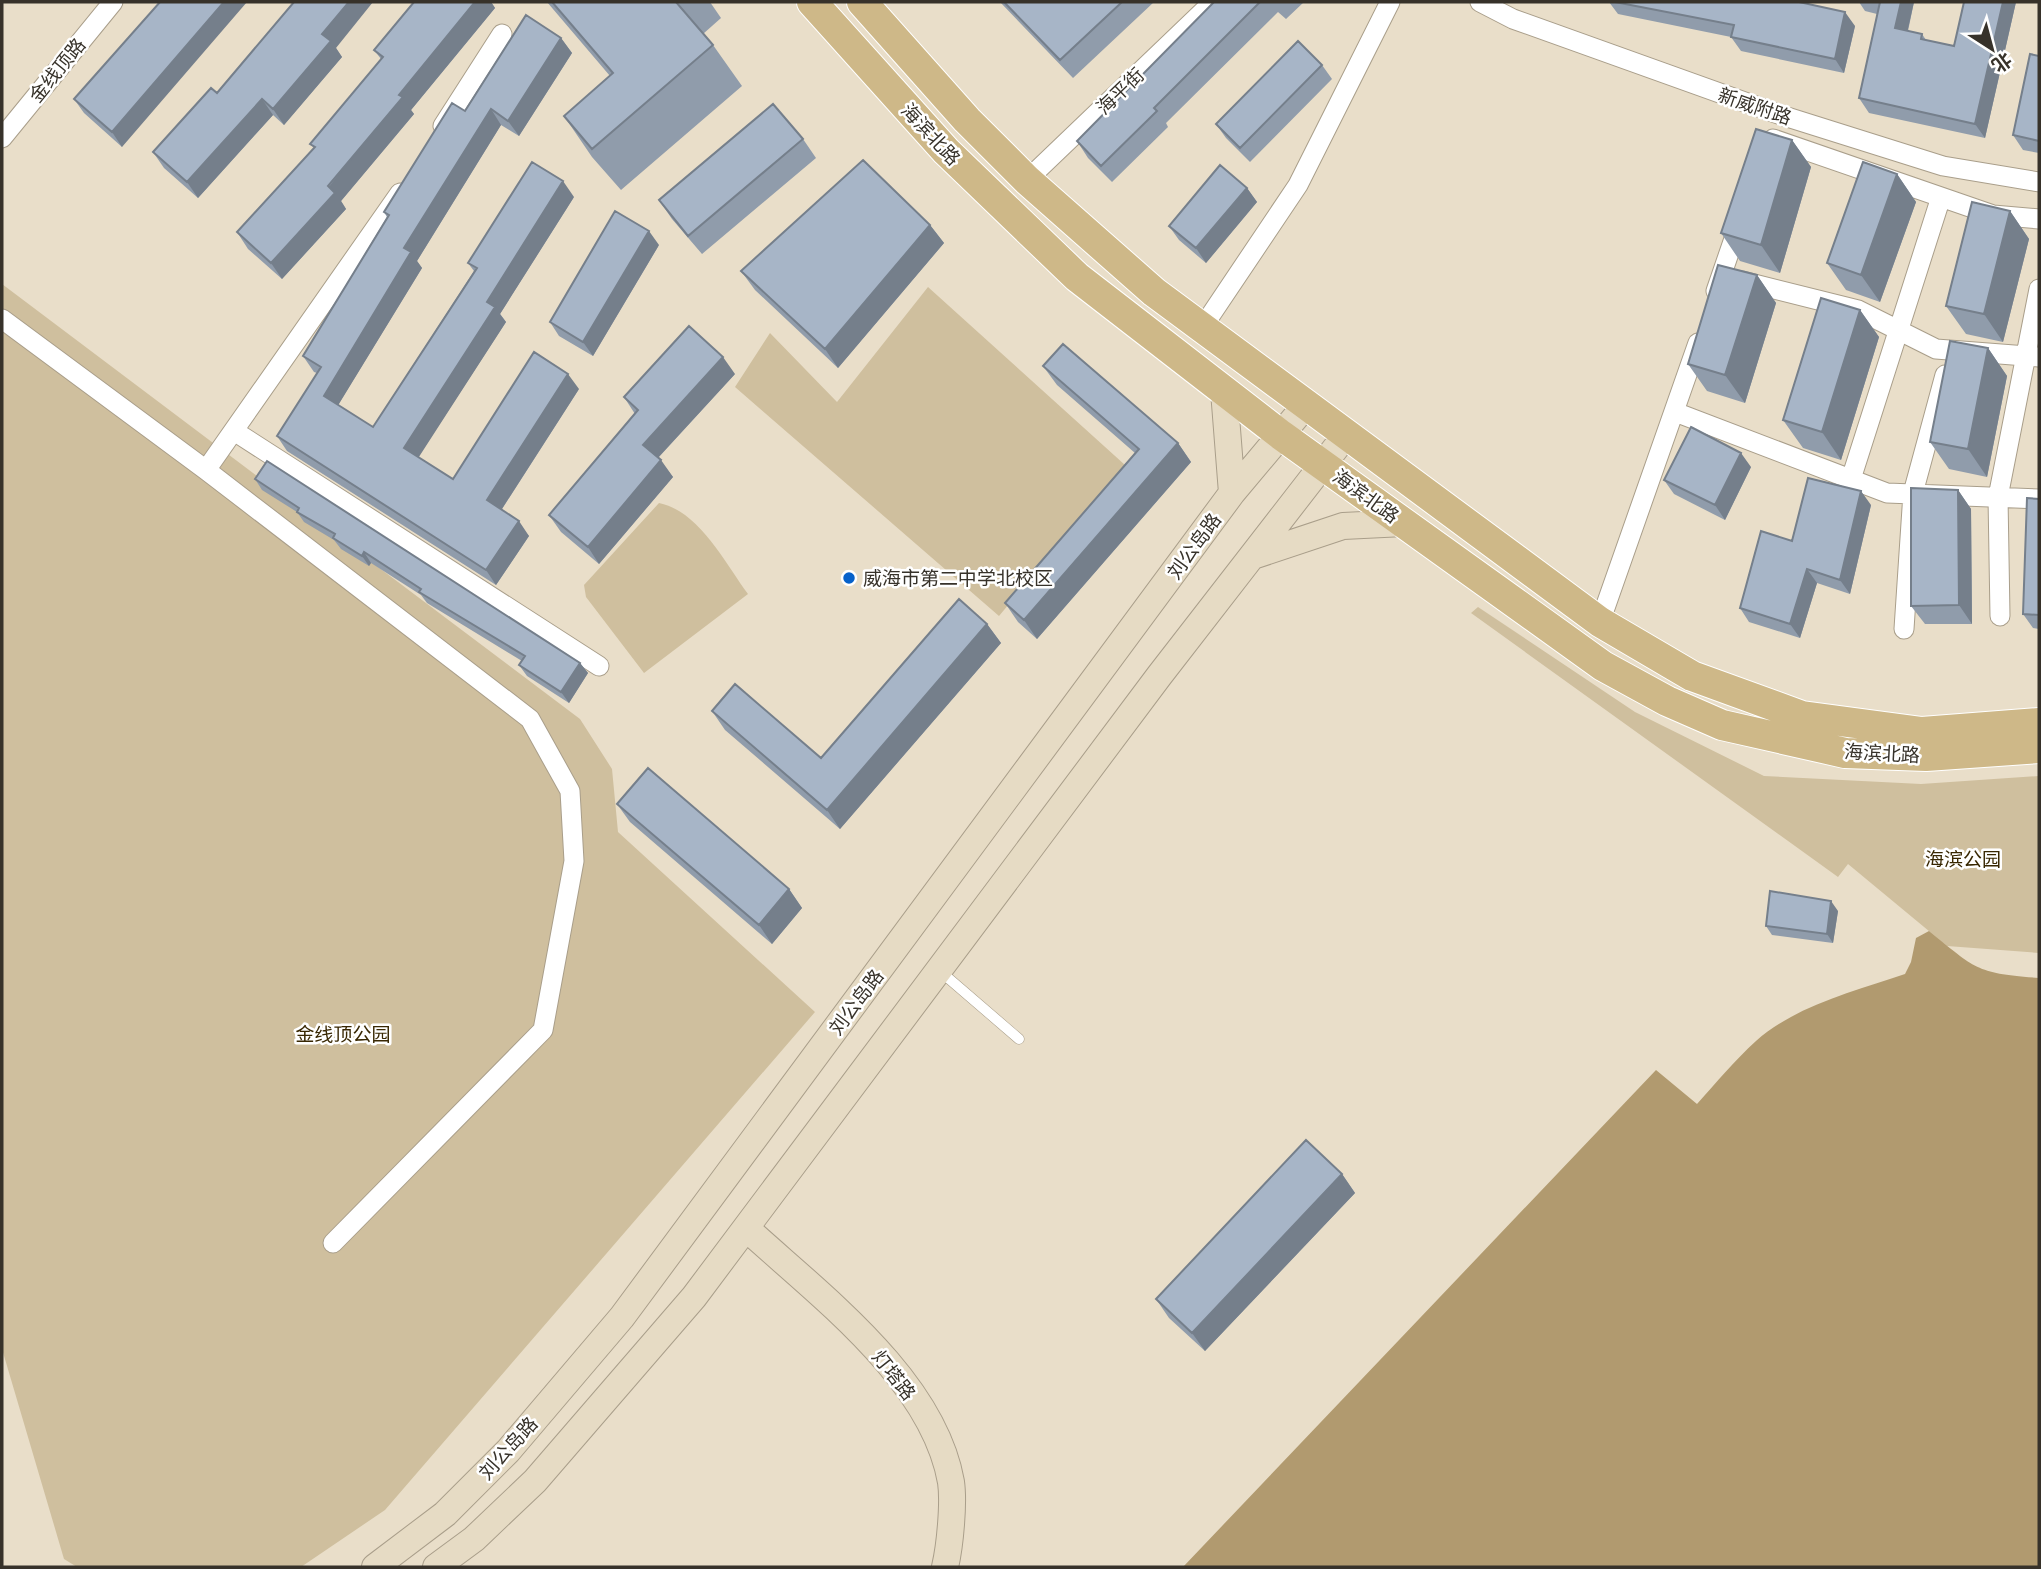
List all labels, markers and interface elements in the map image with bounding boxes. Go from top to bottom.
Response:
north arrow [1957,14,2027,84]
street label: 金线顶路 [24,33,90,107]
text: 北 [1987,47,2017,78]
street label: 海平街 [1091,63,1149,119]
street label: 新威附路 [1715,82,1795,130]
street label: 海滨北路 [896,98,966,170]
street label: 海滨北路 [1328,464,1404,528]
street label: 刘公岛路 [1162,508,1226,584]
place label: 威海市第二中学北校区 [863,566,1053,590]
marker: 威海市第二中学北校区 [841,570,857,586]
street label: 海滨北路 [1843,739,1921,767]
park label: 海滨公园 [1925,847,2001,871]
street label: 刘公岛路 [824,964,888,1040]
park label: 金线顶公园 [295,1022,391,1046]
street label: 灯塔路 [867,1345,921,1405]
street label: 刘公岛路 [474,1412,542,1484]

